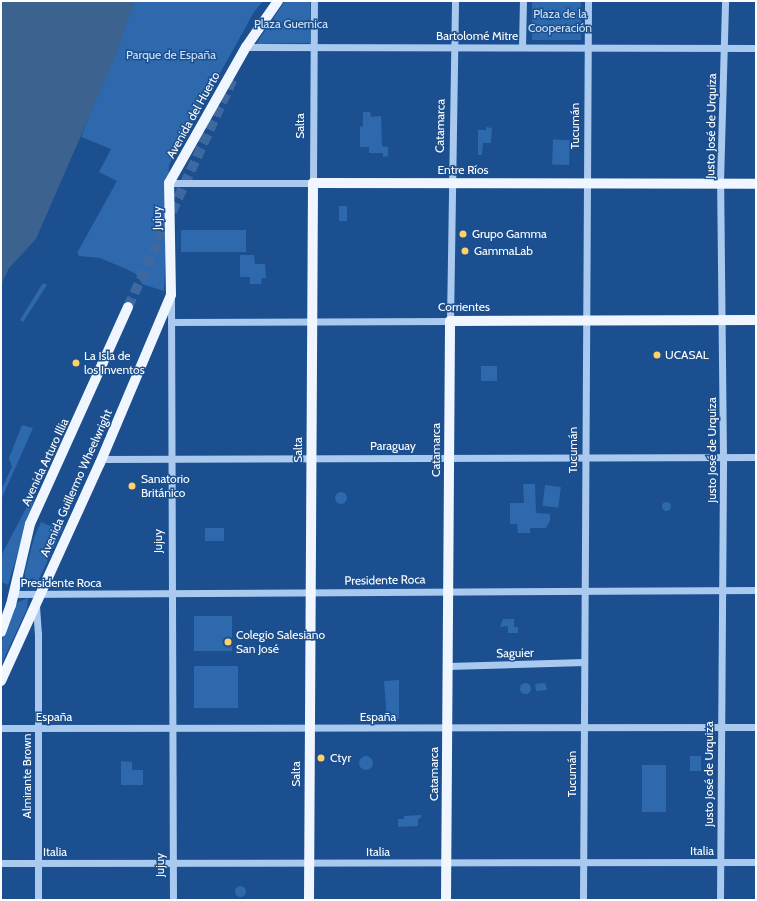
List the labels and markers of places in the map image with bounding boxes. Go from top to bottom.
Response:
place label: Grupo Gamma [472,227,547,241]
marker: Grupo Gamma [457,228,469,240]
place label: GammaLab [474,244,533,258]
marker: GammaLab [459,245,471,257]
place label: UCASAL [665,348,709,362]
place label: La Isla de los Inventos [84,349,145,377]
marker: UCASAL [652,350,662,360]
marker: La Isla de los Inventos [71,358,81,368]
place label: Sanatorio Británico [141,472,190,500]
marker: Sanatorio Británico [126,480,138,492]
place label: Colegio Salesiano San José [236,628,325,656]
marker: Colegio Salesiano San José [223,637,233,647]
place label: Ctyr [330,751,351,765]
marker: Ctyr [315,752,327,764]

